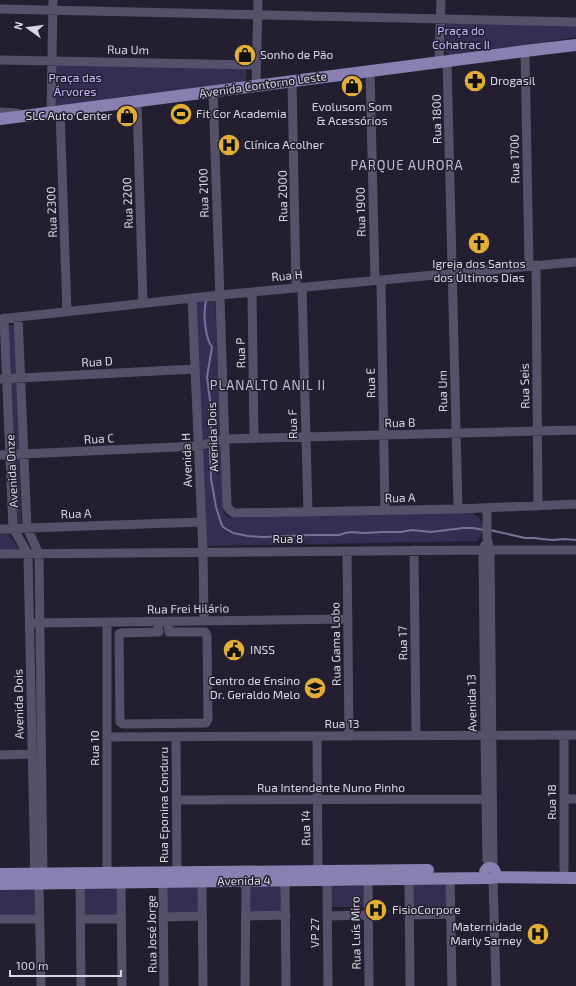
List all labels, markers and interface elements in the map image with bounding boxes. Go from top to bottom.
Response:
north arrow [8,8,48,48]
text: N [11,20,25,31]
park label: Praça do Cohatrac II [432,23,490,51]
street label: Rua Um [107,42,149,56]
shop icon: Sonho de Pão [232,42,258,68]
place label: Sonho de Pão [260,47,334,61]
street label: Avenida Contorno Leste [198,68,328,100]
pharmacy icon: Drogasil [462,68,488,94]
park label: Praça das Árvores [48,70,102,98]
shop icon: Evolusom Som & Acessórios [339,73,365,99]
place label: Drogasil [490,73,536,87]
street label: Rua 1800 [429,94,443,144]
place label: Evolusom Som & Acessórios [312,99,392,127]
sports icon: Fit Cor Academia [168,101,194,127]
shop icon: SLC Auto Center [114,103,140,129]
place label: Fit Cor Academia [196,106,287,120]
place label: SLC Auto Center [26,108,112,122]
hospital icon: Clínica Acolher [216,132,242,158]
street label: Rua 1700 [507,134,521,184]
place label: Clínica Acolher [244,137,324,151]
district label: PARQUE AURORA [350,157,464,173]
street label: Rua 2100 [195,168,211,218]
street label: Rua 2000 [275,170,289,222]
street label: Rua 2200 [119,177,135,229]
street label: Rua 2300 [43,186,59,238]
street label: Rua 1900 [353,187,367,237]
church icon: Igreja dos Santos dos Últimos Dias [466,230,492,256]
place label: Igreja dos Santos dos Últimos Dias [432,256,526,284]
street label: Rua H [271,267,303,283]
street label: Rua P [233,338,247,368]
street label: Rua D [81,353,113,369]
street label: Rua Seis [517,363,531,409]
street label: Rua E [363,368,377,398]
street label: Rua Um [435,370,449,412]
district label: PLANALTO ANIL II [210,377,326,393]
street label: Avenida Dois [204,402,220,472]
street label: Rua F [284,408,300,439]
street label: Rua B [384,415,416,429]
street label: Rua C [83,430,115,446]
street label: Avenida H [178,433,194,487]
street label: Avenida Onze [2,434,20,508]
street label: Rua A [385,490,416,504]
street label: Rua A [60,505,92,521]
street label: Rua 8 [273,531,303,545]
street label: Rua Frei Hilário [147,600,229,616]
street label: Rua Gama Lobo [327,602,343,686]
street label: Rua 17 [395,626,409,660]
public building icon: INSS [221,637,247,663]
place label: INSS [250,642,275,656]
street label: Avenida Dois [10,669,26,739]
place label: Centro de Ensino Dr. Geraldo Melo [208,673,300,701]
street label: Avenida 13 [463,674,479,732]
school or university icon: Centro de Ensino Dr. Geraldo Melo [302,675,328,701]
street label: Rua 13 [325,716,359,730]
street label: Rua 10 [87,730,101,766]
street label: Rua Eponina Conduru [156,747,170,863]
street label: Rua Intendente Nuno Pinho [257,780,405,794]
street label: Rua 18 [544,784,558,820]
street label: Rua 14 [298,810,312,846]
street label: Avenida 4 [217,873,271,887]
street label: Rua José Jorge [143,895,159,973]
street label: Rua Luís Miro [347,896,363,970]
hospital icon: FisioCorpore [363,897,389,923]
place label: FisioCorpore [392,902,461,916]
street label: VP 27 [307,918,321,948]
place label: Maternidade Marly Sarney [450,919,523,947]
hospital icon: Maternidade Marly Sarney [525,921,551,947]
scale bar [10,952,121,978]
text: 100 m [16,958,48,972]

